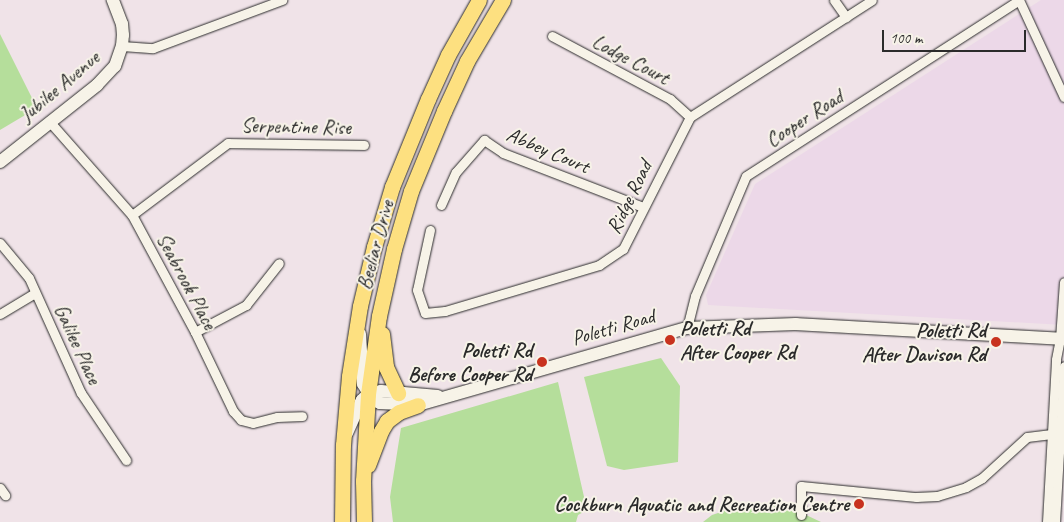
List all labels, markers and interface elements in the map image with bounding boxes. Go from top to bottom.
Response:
scale bar [884,20,1028,52]
street label: Lodge Court [588,28,674,90]
text: 100 m [890,29,922,48]
street label: Jubilee Avenue [14,45,104,127]
street label: Cooper Road [761,84,847,152]
street label: Serpentine Rise [241,112,351,140]
street label: Abbey Court [503,121,593,179]
street label: Ridge Road [601,156,657,238]
street label: Beeliar Drive [351,198,399,292]
street label: Seabrook Place [151,228,223,334]
street label: Galilee Place [48,300,108,388]
street label: Poletti Road [569,303,657,351]
place label: Poletti Rd After Cooper Rd [680,315,795,365]
place label: Poletti Rd After Davison Rd [862,317,986,367]
marker: Poletti Rd After Cooper Rd [664,334,676,346]
marker: Poletti Rd After Davison Rd [990,336,1002,348]
place label: Poletti Rd Before Cooper Rd [408,337,532,387]
marker: Poletti Rd Before Cooper Rd [536,356,548,368]
place label: Cockburn Aquatic and Recreation Centre [554,491,849,517]
marker: Cockburn Aquatic and Recreation Centre [853,498,865,510]

